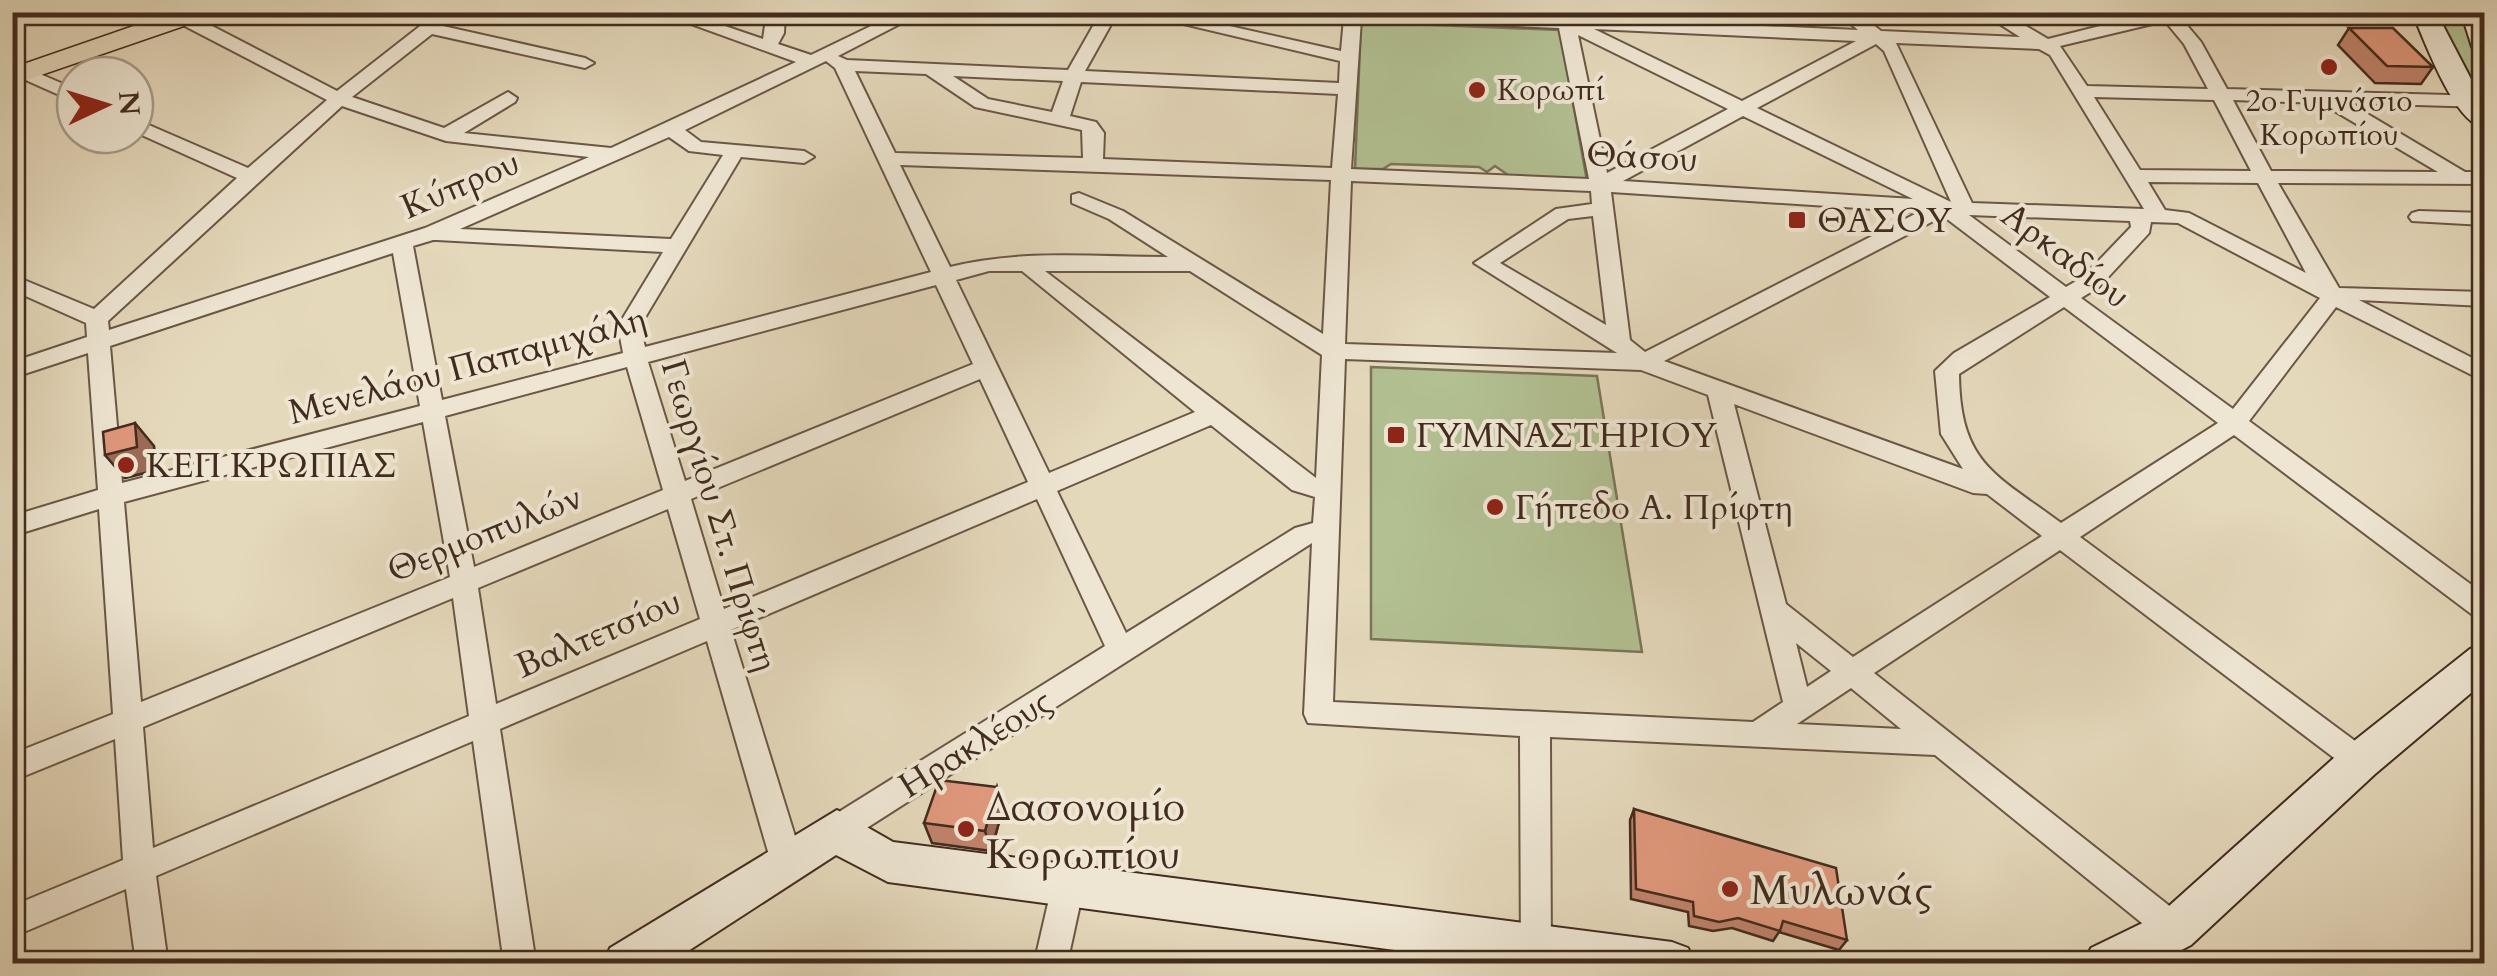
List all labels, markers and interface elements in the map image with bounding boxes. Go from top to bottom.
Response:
north arrow [55,55,155,155]
marker: 2ο Γυμνάσιο Κορωπίου [2318,56,2340,78]
place label: Κορωπί [1497,70,1605,111]
marker: Κορωπί [1466,79,1488,101]
place label: 2ο Γυμνάσιο Κορωπίου [2246,81,2412,156]
text: N [109,90,149,117]
street label: Θάσου [1585,130,1699,184]
street label: Κύπρου [394,139,527,231]
street label: Αρκαδίου [1991,192,2139,320]
place label: ΘΑΣΟΥ [1817,197,1953,245]
marker: ΘΑΣΟΥ [1786,209,1808,231]
street label: Μενελάου Παπαμιχάλη [283,295,651,437]
street label: Γεωργίου Στ. Πρίφτη [649,354,789,677]
place label: ΓΥΜΝΑΣΤΗΡΙΟΥ [1416,412,1718,460]
marker: ΓΥΜΝΑΣΤΗΡΙΟΥ [1385,424,1407,446]
place label: ΚΕΠ ΚΡΩΠΙΑΣ [146,442,397,490]
marker: ΚΕΠ ΚΡΩΠΙΑΣ [115,454,137,476]
street label: Θερμοπυλών [380,473,589,595]
place label: Γήπεδο Α. Πρίφτη [1515,484,1793,532]
marker: Γήπεδο Α. Πρίφτη [1484,496,1506,518]
street label: Βαλτετσίου [508,578,688,690]
street label: Ηρακλέους [890,678,1061,810]
place label: Δασονομίο Κορωπίου [986,778,1185,883]
marker: Δασονομίο Κορωπίου [955,818,977,840]
place label: Μυλωνάς [1750,862,1933,919]
marker: Μυλωνάς [1719,878,1741,900]

